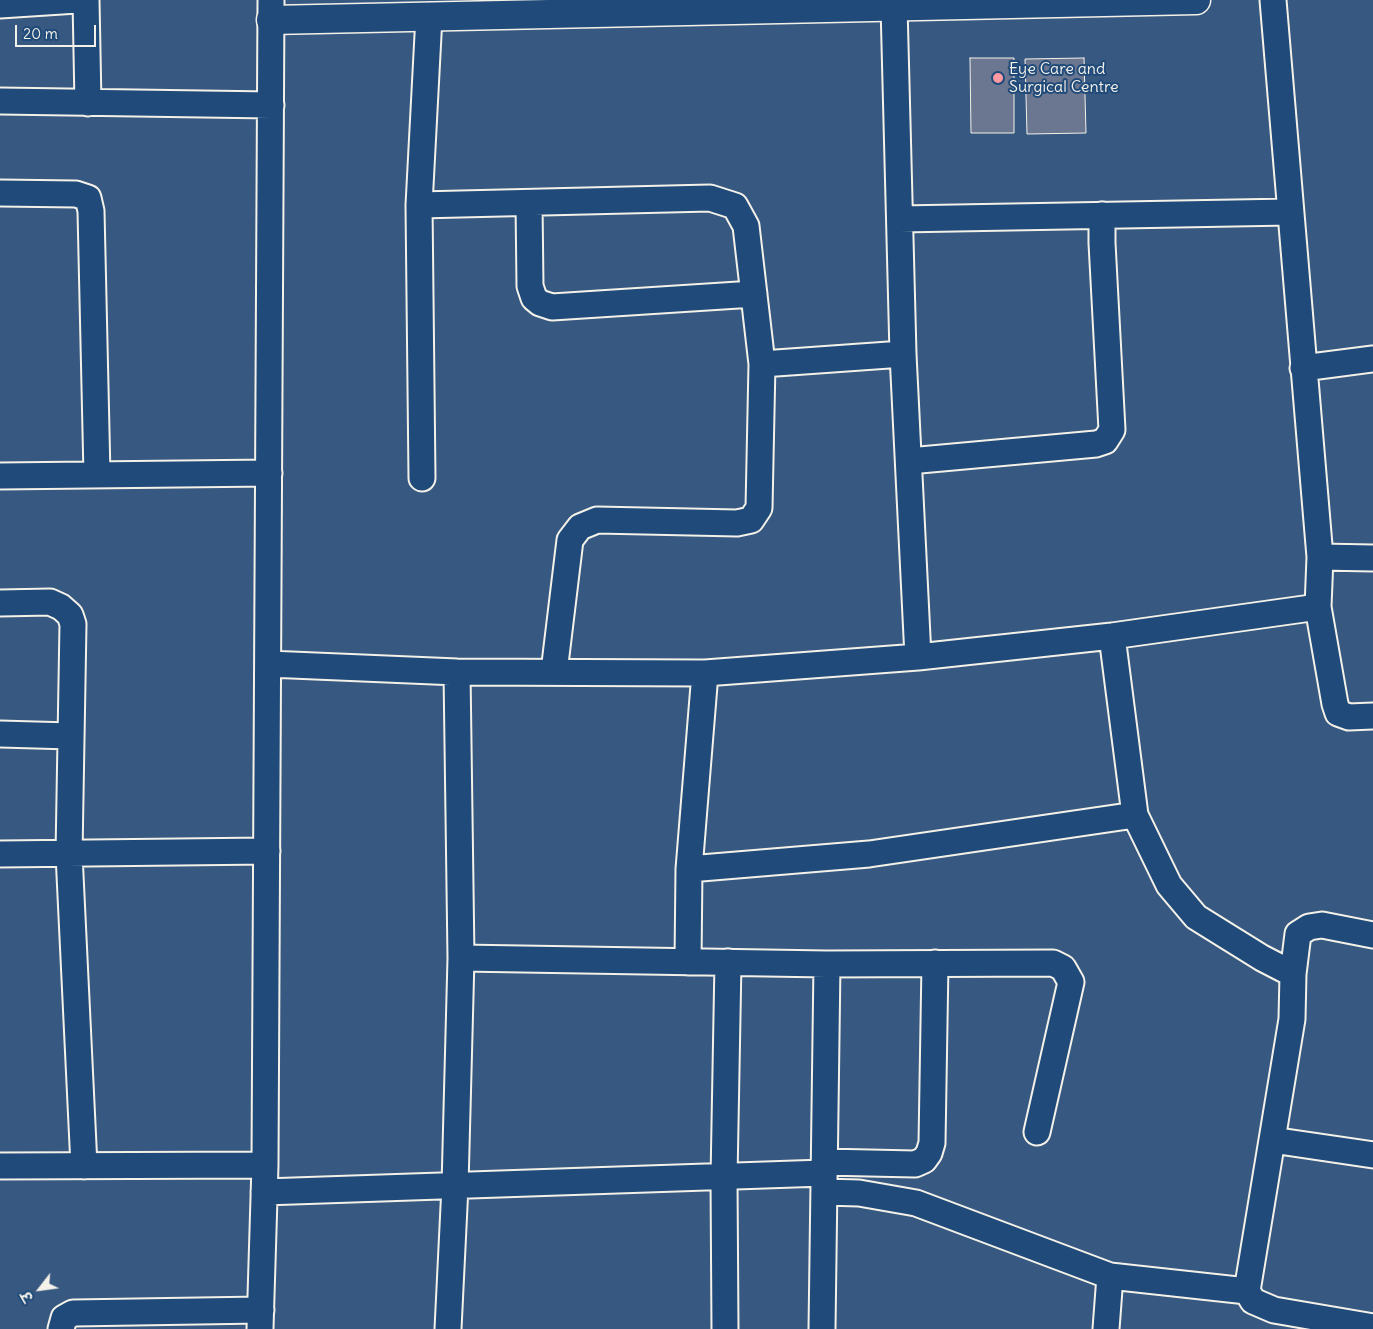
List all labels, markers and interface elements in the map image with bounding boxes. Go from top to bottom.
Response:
scale bar [18,15,99,47]
text: 20 m [23,24,58,43]
place label: Eye Care and Surgical Centre [1009,59,1119,97]
marker: Eye Care and Surgical Centre [991,71,1005,85]
north arrow [15,1264,65,1314]
text: उ [17,1288,37,1305]

